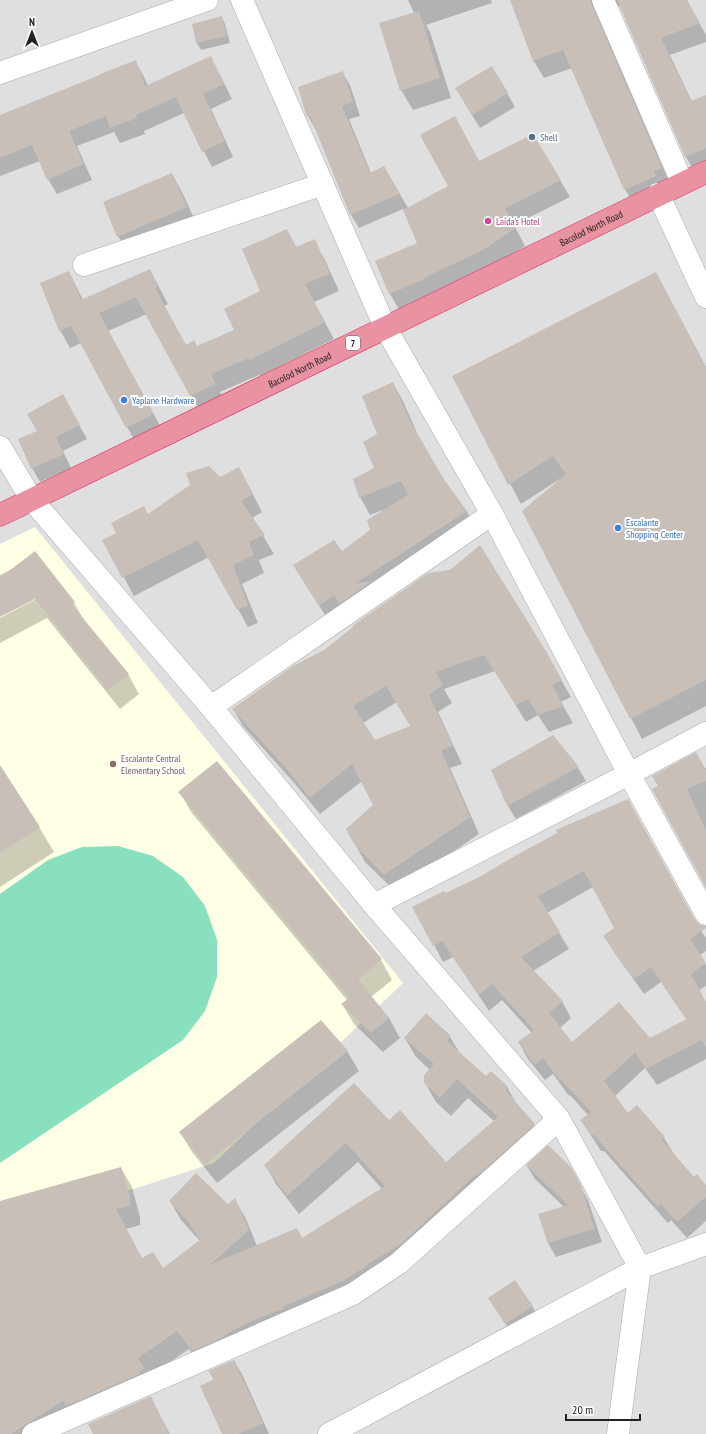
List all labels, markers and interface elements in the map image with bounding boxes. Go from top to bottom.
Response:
north arrow [12,12,52,52]
text: N [29,15,35,29]
place label: Shell [540,131,558,144]
marker: Shell [527,132,537,142]
street label: Bacolod North Road [557,207,625,249]
place label: Laida’s Hotel [496,215,540,228]
marker: Laida’s Hotel [483,216,493,226]
road number: 7 [346,336,360,350]
street label: Bacolod North Road [266,349,333,390]
place label: Yaplane Hardware [132,394,195,407]
marker: Yaplane Hardware [119,395,129,405]
place label: Escalante Shopping Center [626,516,683,541]
marker: Escalante Shopping Center [613,523,623,533]
place label: Escalante Central Elementary School [121,752,186,777]
marker: Escalante Central Elementary School [108,759,118,769]
scale bar [566,1396,640,1422]
text: 20 m [572,1402,593,1417]

